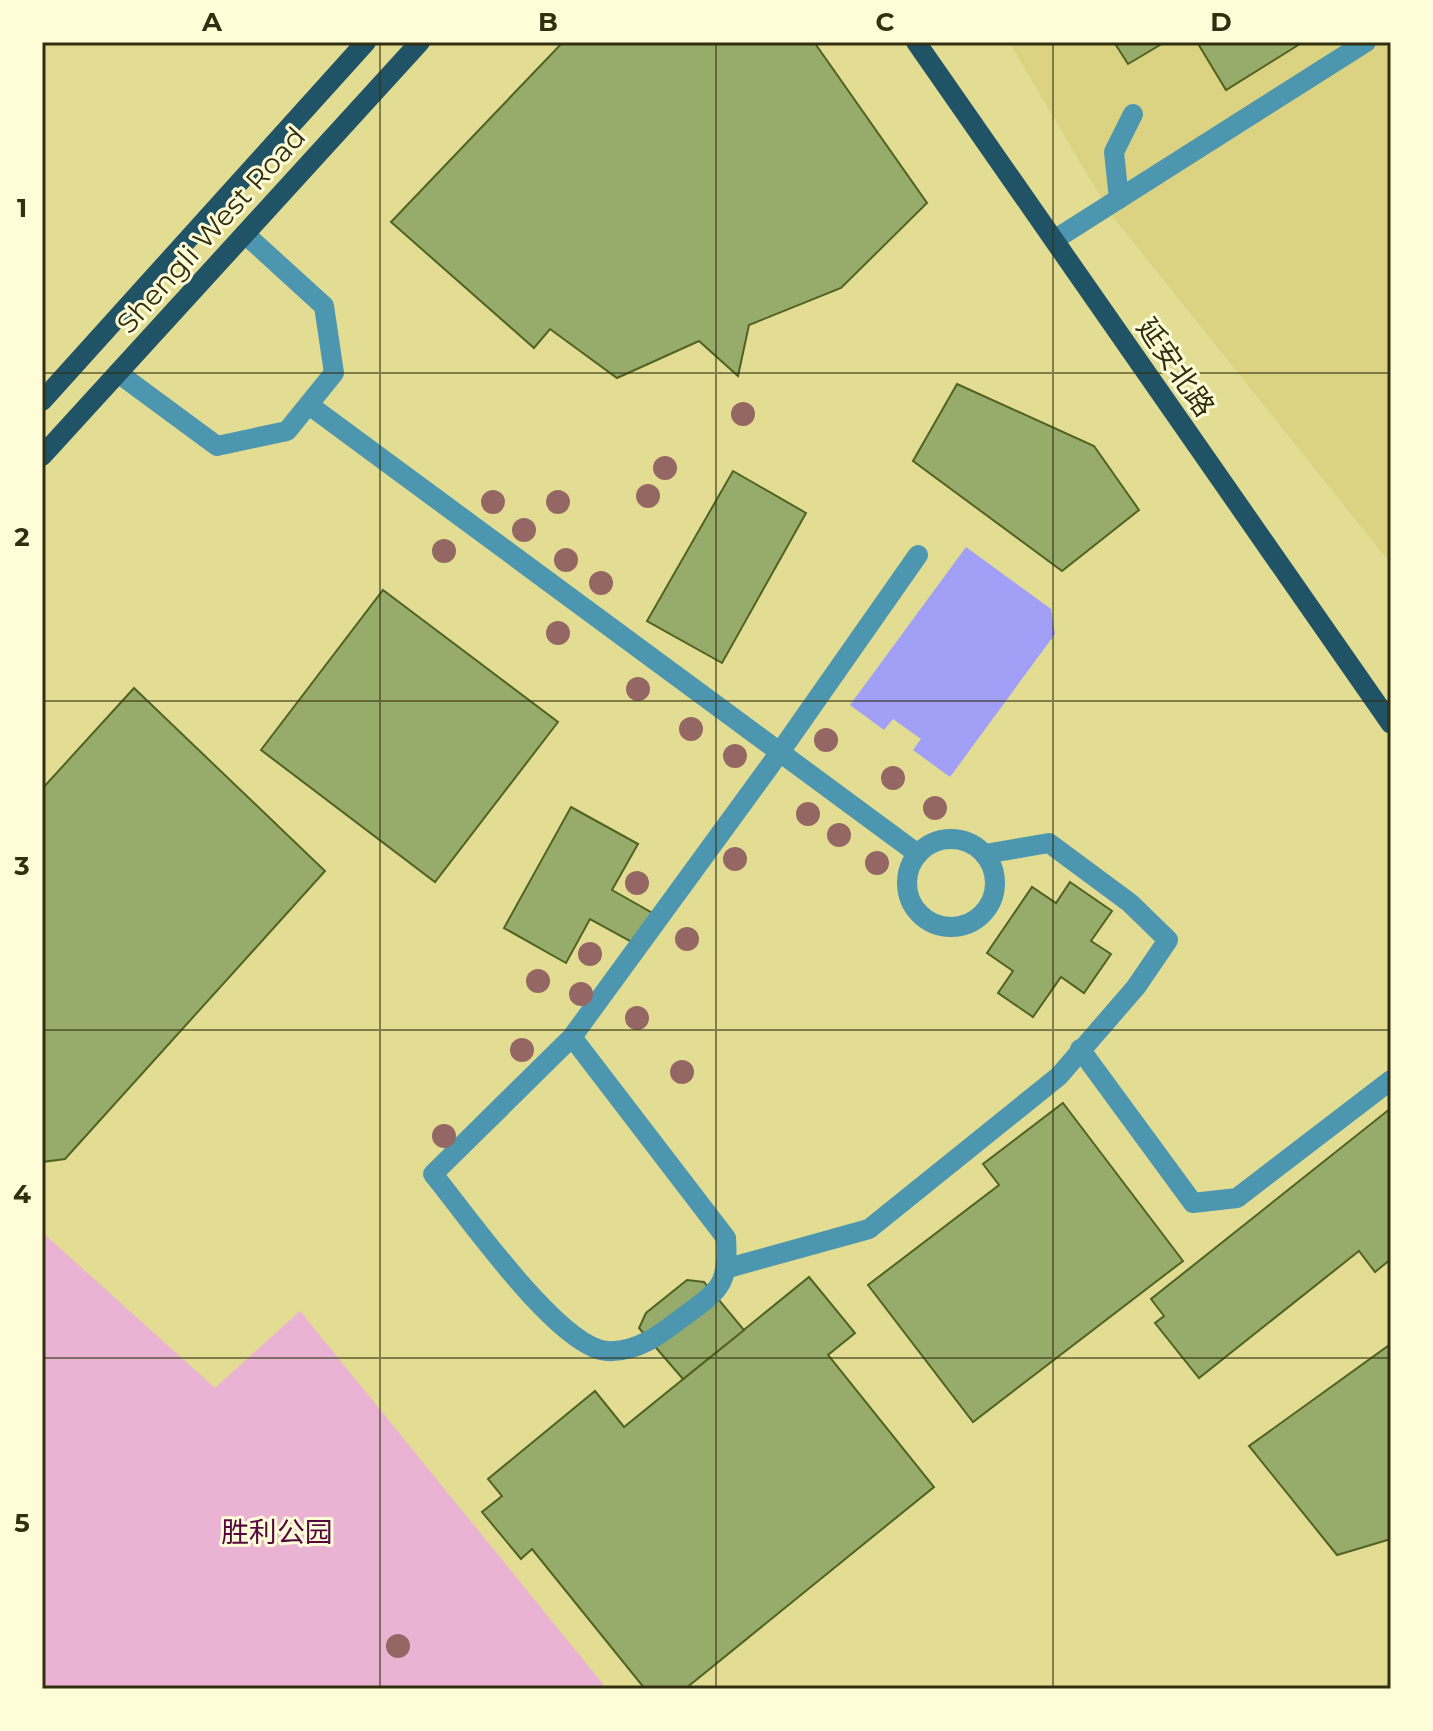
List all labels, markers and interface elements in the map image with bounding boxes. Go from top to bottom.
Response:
text: A [201,6,223,38]
text: B [538,6,558,38]
text: C [876,6,895,38]
text: D [1210,6,1232,38]
street label: Shengli West Road [109,120,313,340]
text: 1 [17,192,27,224]
street label: 延安北路 [1130,311,1222,423]
text: 2 [14,521,30,553]
text: 3 [13,850,30,882]
text: 4 [13,1178,31,1210]
text: 5 [14,1507,30,1539]
park label: 胜利公园 [221,1515,333,1549]

